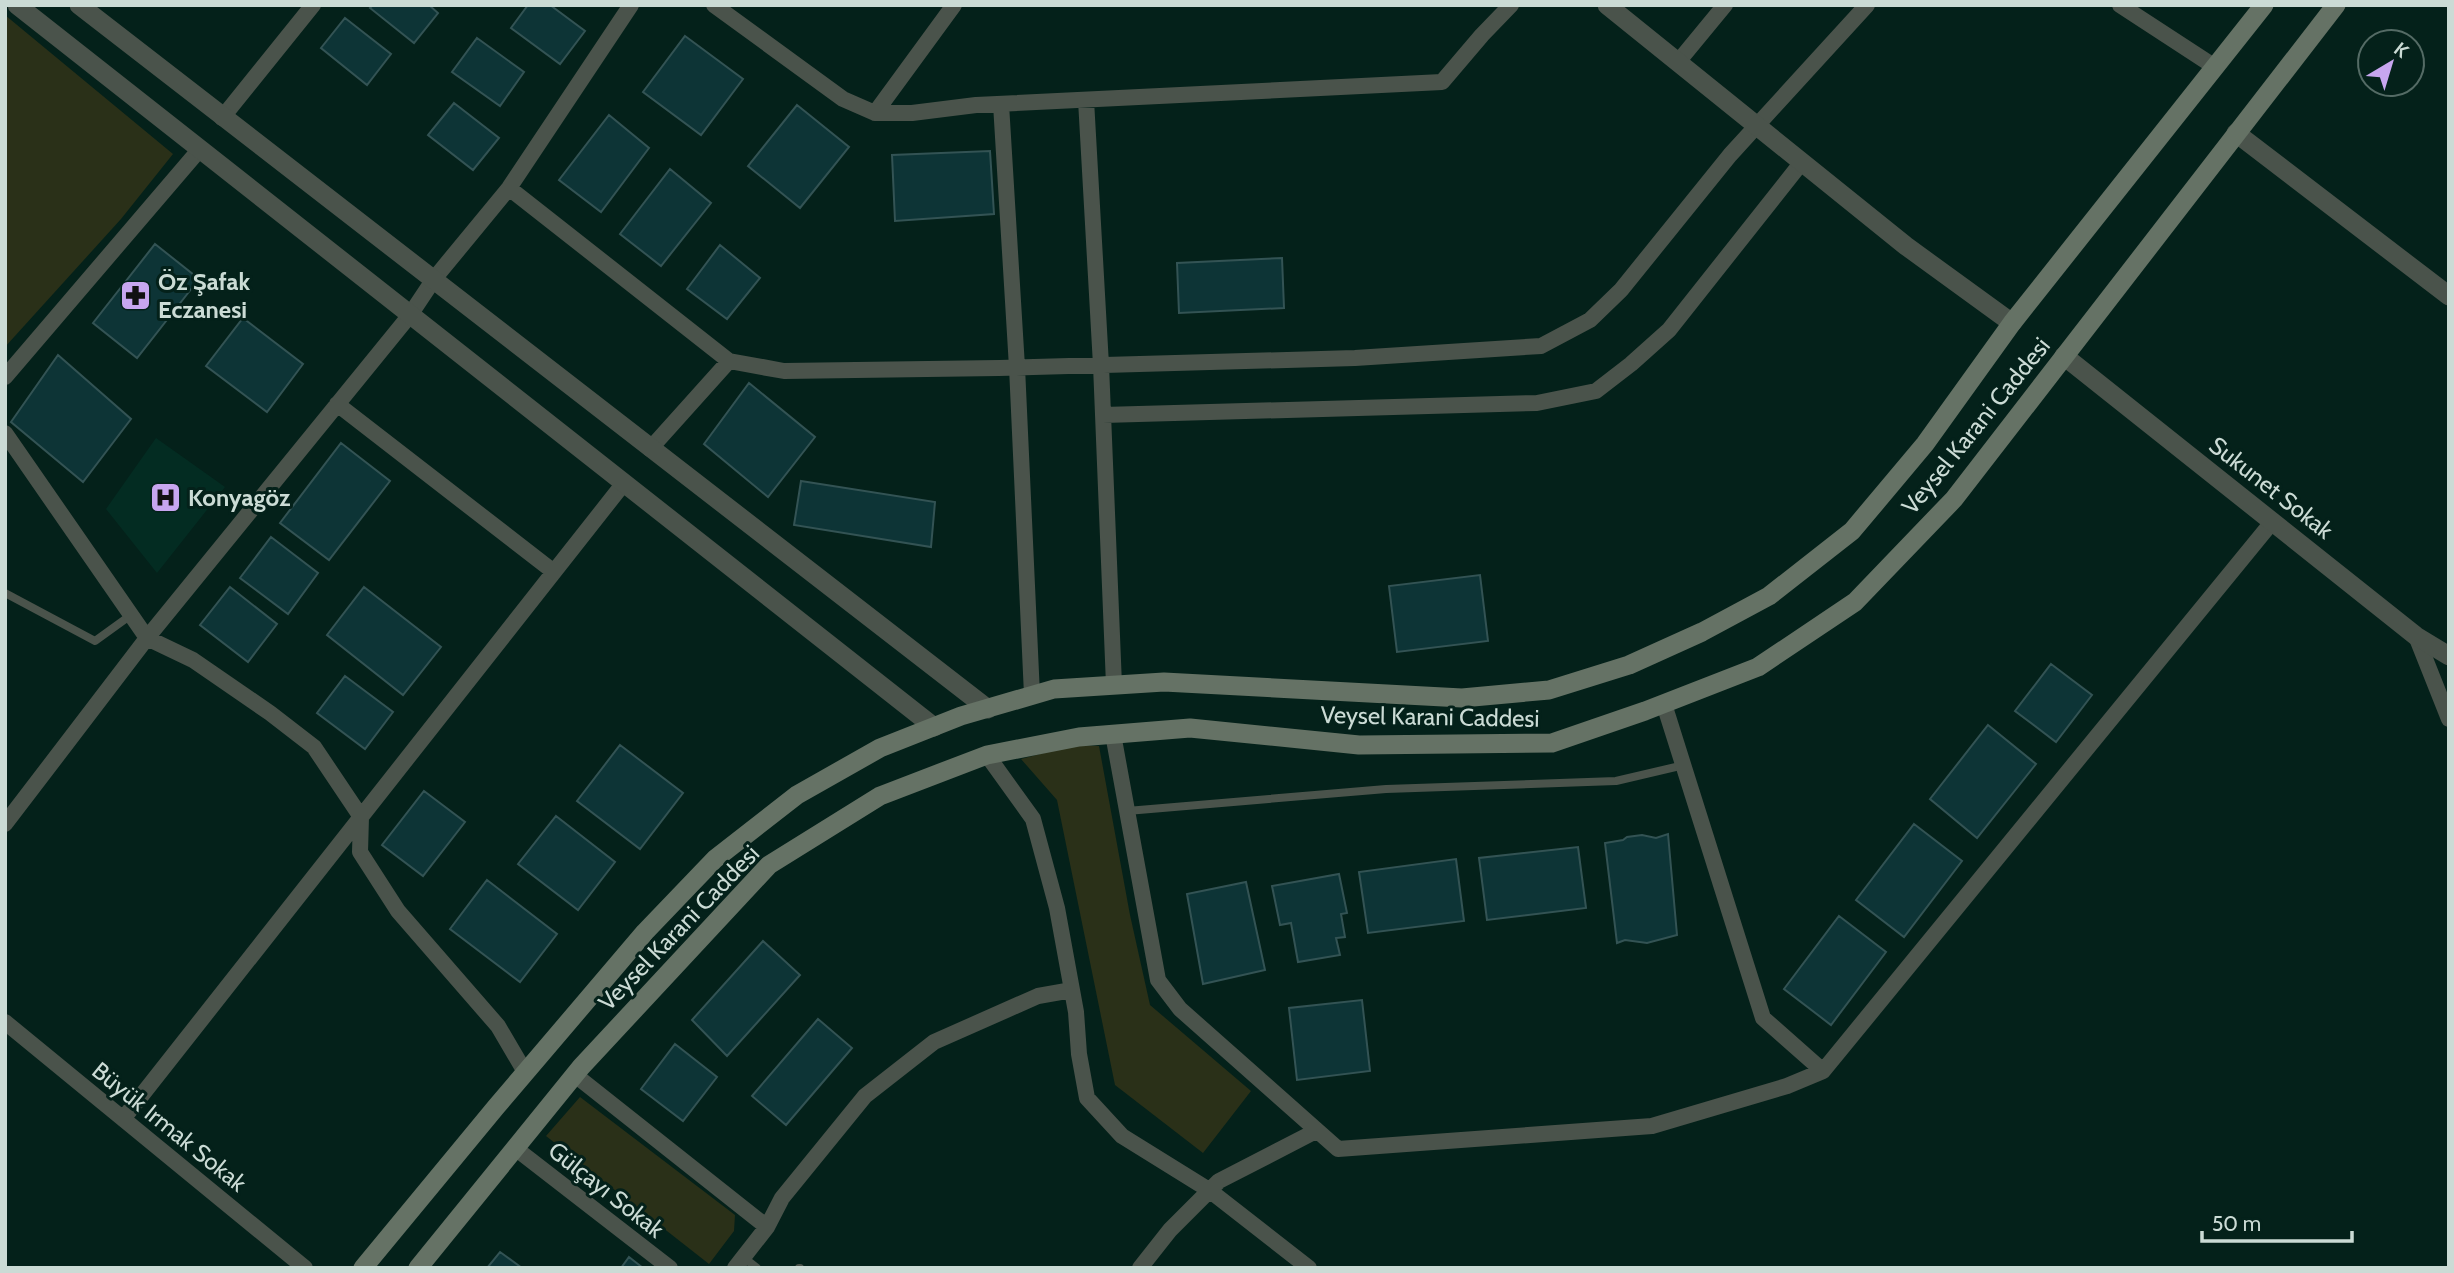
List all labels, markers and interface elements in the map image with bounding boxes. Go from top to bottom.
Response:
north arrow [2356,28,2426,98]
text: K [2389,37,2413,63]
place label: Öz Şafak Eczanesi [158,267,251,324]
pharmacy icon: Öz Şafak Eczanesi [118,279,152,313]
street label: Veysel Karani Caddesi [1895,332,2056,520]
street label: Sukunet Sokak [2204,430,2339,545]
hospital icon: Konyagöz [148,481,182,515]
place label: Konyagöz [188,483,290,512]
street label: Veysel Karani Caddesi [1320,700,1540,733]
street label: Veysel Karani Caddesi [592,839,765,1016]
street label: Büyük Irmak Sokak [86,1056,252,1198]
street label: Gülçayı Sokak [543,1135,670,1244]
scale bar [2202,1200,2352,1244]
text: 50 m [2212,1211,2261,1236]

